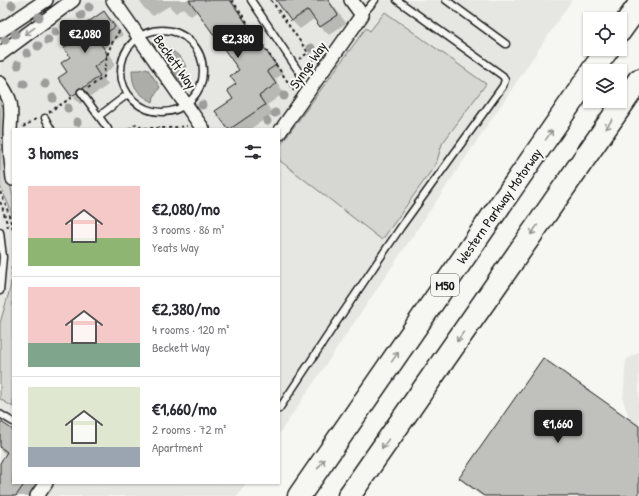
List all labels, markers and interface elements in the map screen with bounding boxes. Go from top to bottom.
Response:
map controls [583,12,627,108]
button: locate [583,12,627,56]
pin: €2,080 [52,20,118,54]
text: €2,080 [69,24,101,42]
pin: €2,380 [205,25,271,59]
one-way arrow [25,27,36,35]
text: €2,380 [222,29,254,47]
street label: Beckett Way [149,31,201,93]
street label: Synge Way [284,37,332,93]
button: layers [583,64,627,108]
one-way arrow [605,118,613,129]
one-way arrow [545,129,553,140]
text: 3 homes [28,141,78,164]
icon: filters [242,141,264,163]
street label: Western Parkway Motorway [451,144,547,268]
text: €2,080/mo [152,197,220,220]
icon: home [60,202,108,250]
text: 3 rooms · 86 m² [152,220,224,238]
one-way arrow [530,225,538,236]
text: Yeats Way [152,238,199,256]
road number: M50 [431,274,459,296]
text: €2,380/mo [152,297,220,320]
icon: home [60,303,108,351]
text: 4 rooms · 120 m² [152,320,229,338]
one-way arrow [456,331,464,342]
text: Beckett Way [152,338,210,356]
one-way arrow [391,352,399,363]
text: €1,660/mo [152,397,217,420]
icon: home [60,403,108,451]
pin: €1,660 [525,410,591,444]
text: €1,660 [543,414,573,432]
text: 2 rooms · 72 m² [152,420,226,438]
text: Apartment [152,438,203,456]
one-way arrow [381,438,389,449]
one-way arrow [317,459,325,470]

